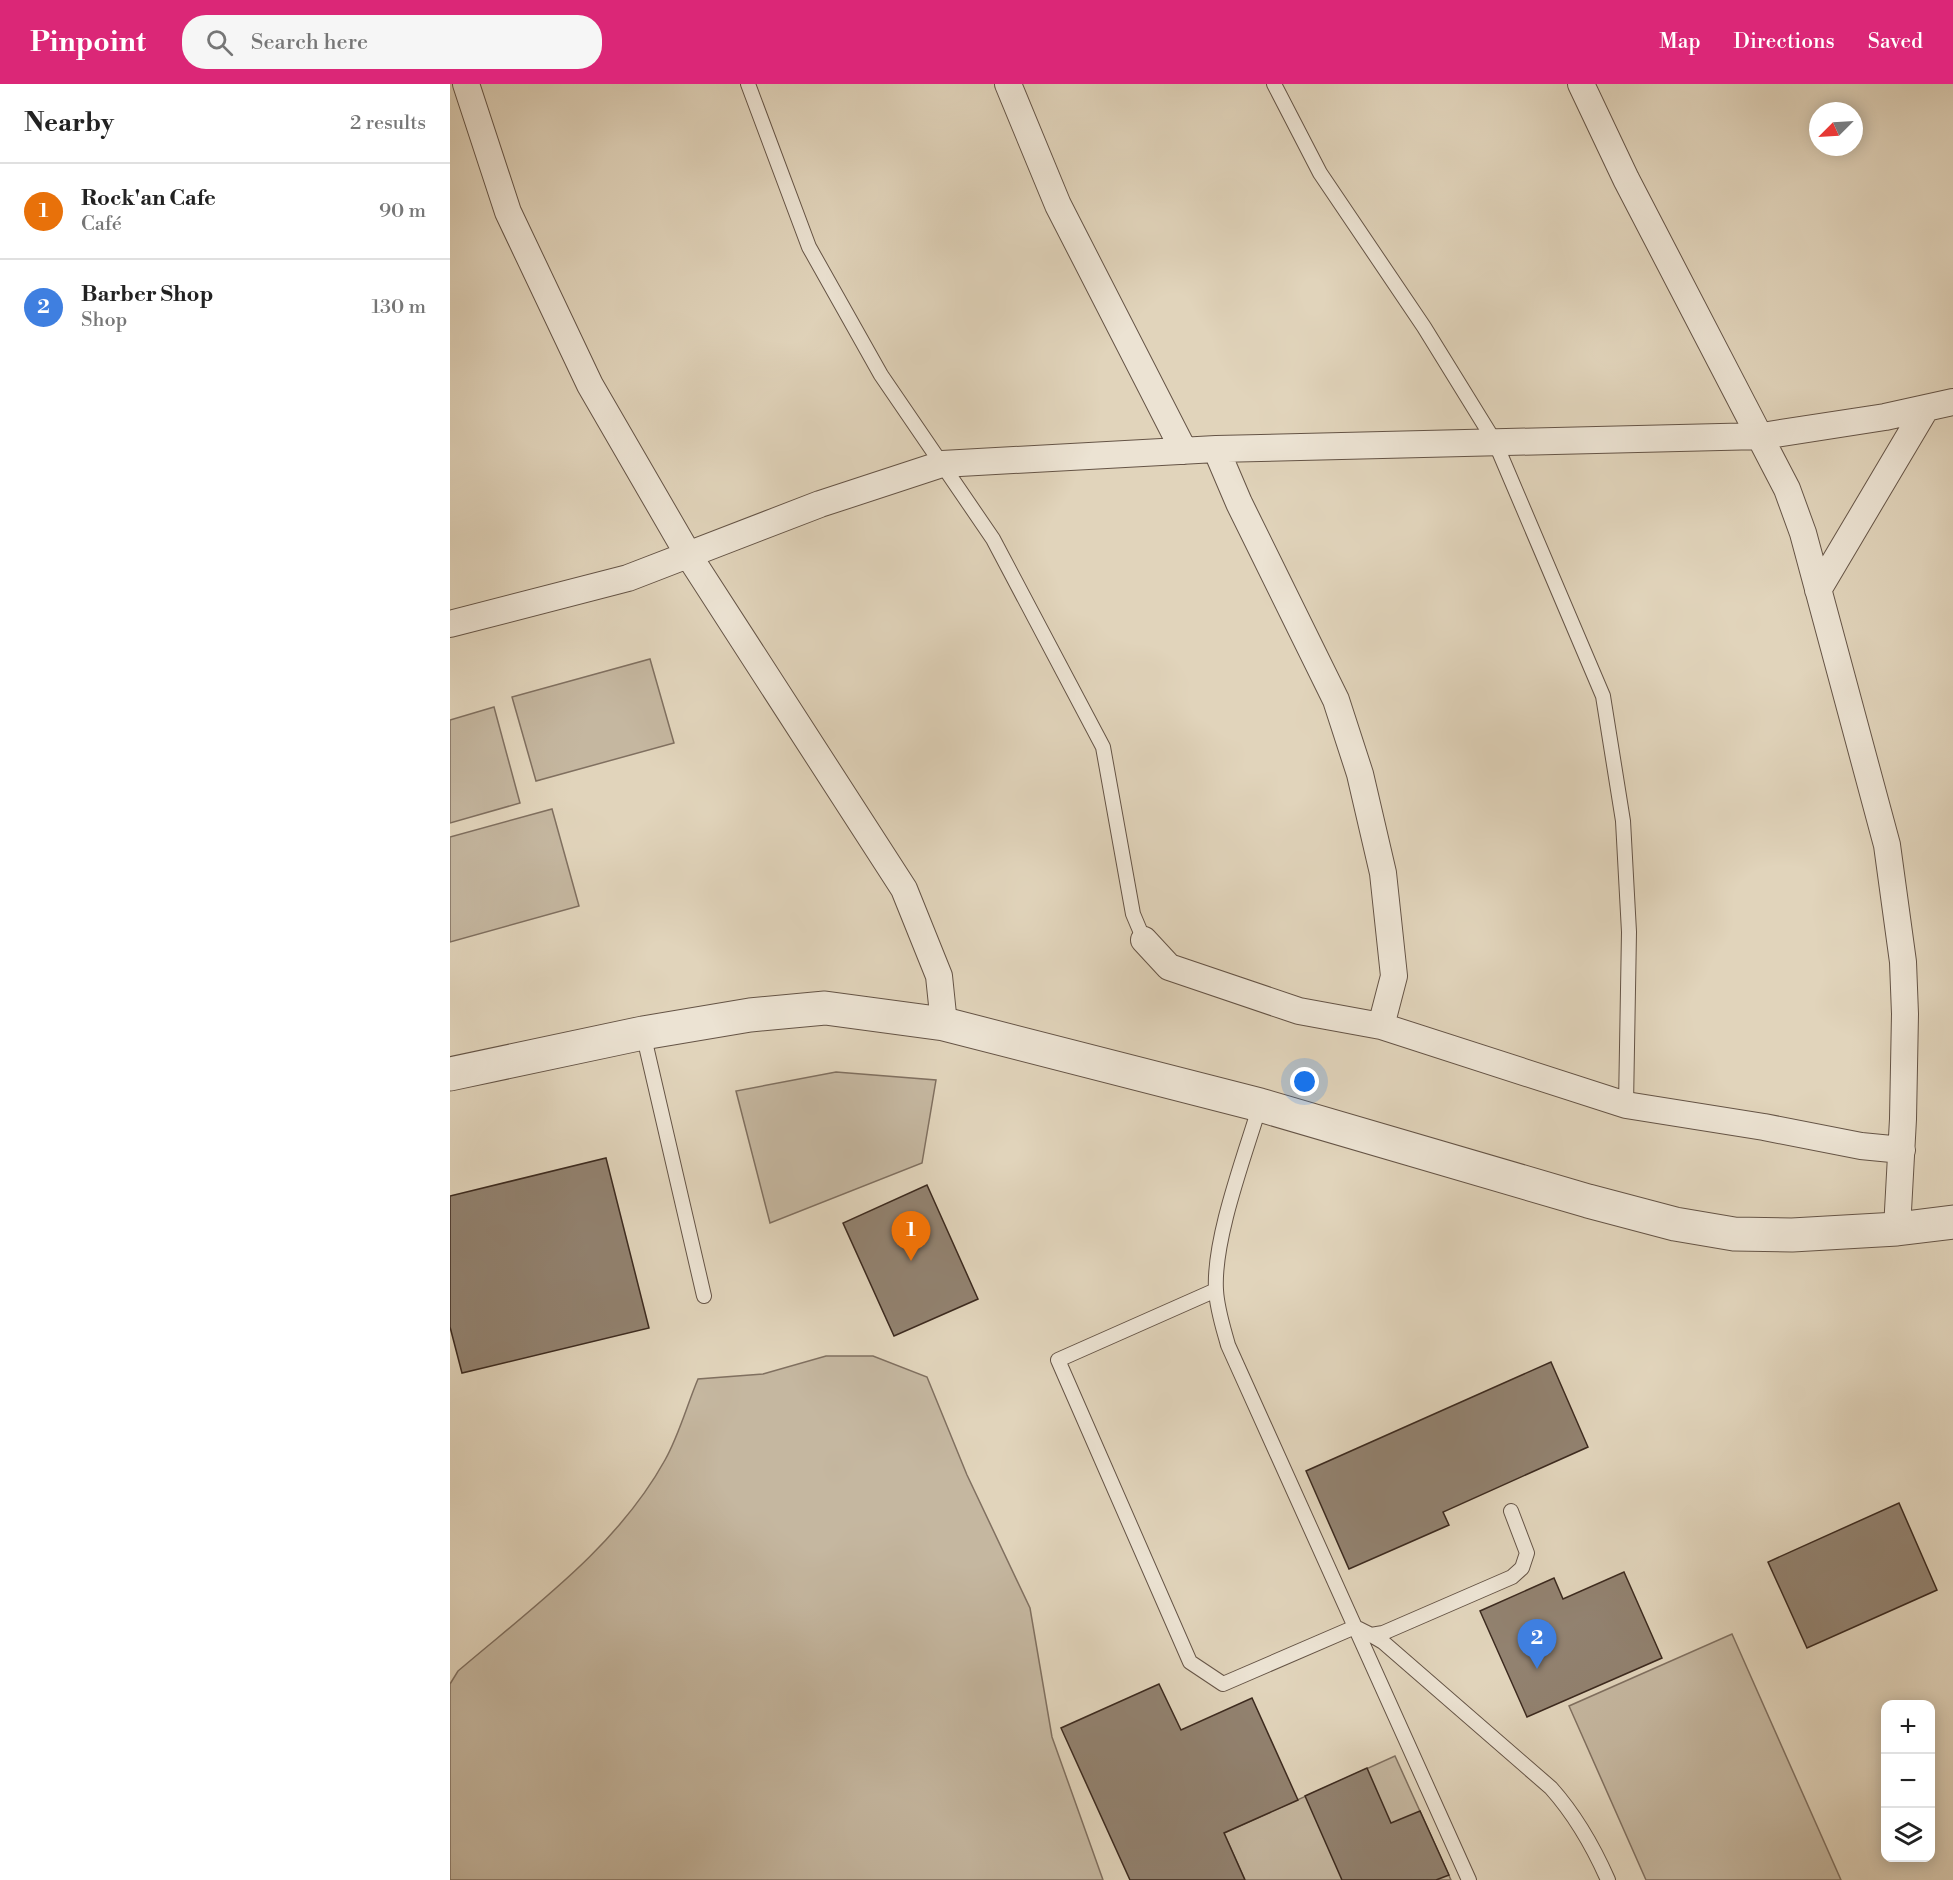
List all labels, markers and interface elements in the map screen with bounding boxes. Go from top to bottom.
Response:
search box [182,15,602,69]
text: Pinpoint [30,25,146,60]
icon: search [203,26,236,59]
text: Search here [251,29,368,56]
text: Map [1659,29,1701,55]
text: Directions [1734,29,1835,55]
text: Saved [1868,29,1923,55]
north arrow [1809,102,1863,156]
text: Nearby [24,107,114,139]
text: 2 results [350,111,426,136]
text: Rock'an Cafe [81,185,216,212]
text: 1 [39,199,48,224]
text: 90 m [379,199,426,224]
text: Café [81,212,122,237]
text: Barber Shop [81,281,214,308]
text: 2 [37,295,50,320]
text: 130 m [371,295,426,320]
text: Shop [81,308,127,333]
your location [1290,1067,1319,1096]
pin: 1 [892,1212,930,1261]
pin: 2 [1518,1620,1556,1669]
map controls [1881,1700,1935,1862]
button: + [1881,1700,1935,1754]
button: − [1881,1754,1935,1808]
button: layers [1881,1808,1935,1862]

